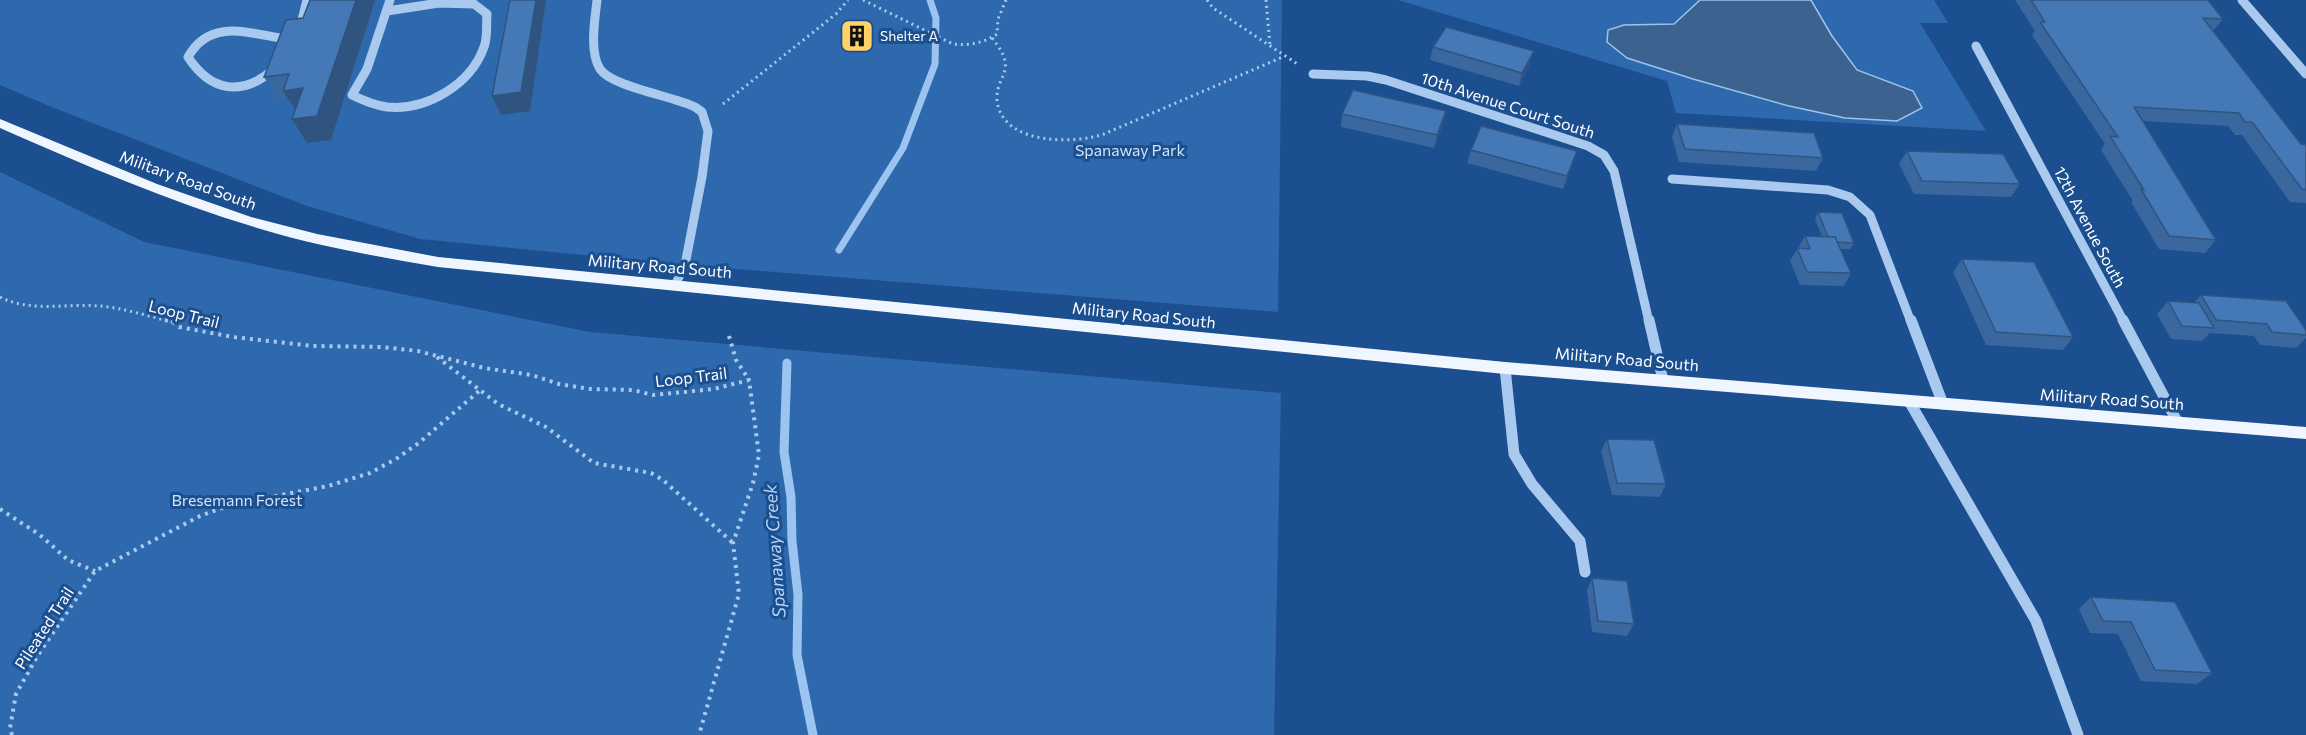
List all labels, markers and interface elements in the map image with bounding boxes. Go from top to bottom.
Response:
building icon: Shelter A [839,18,875,54]
place label: Shelter A [880,27,938,44]
street label: 10th Avenue Court South [1419,67,1597,142]
park label: Spanaway Park [1075,140,1185,159]
street label: Military Road South [117,146,259,213]
street label: 12th Avenue South [2050,163,2130,291]
street label: Military Road South [587,250,733,281]
street label: Loop Trail [147,296,222,332]
street label: Military Road South [1071,298,1217,331]
street label: Military Road South [1554,343,1700,374]
street label: Loop Trail [654,363,728,390]
street label: Military Road South [2039,384,2185,413]
water label: Spanaway Creek [758,482,790,619]
park label: Bresemann Forest [171,490,303,509]
street label: Pileated Trail [10,583,77,672]

